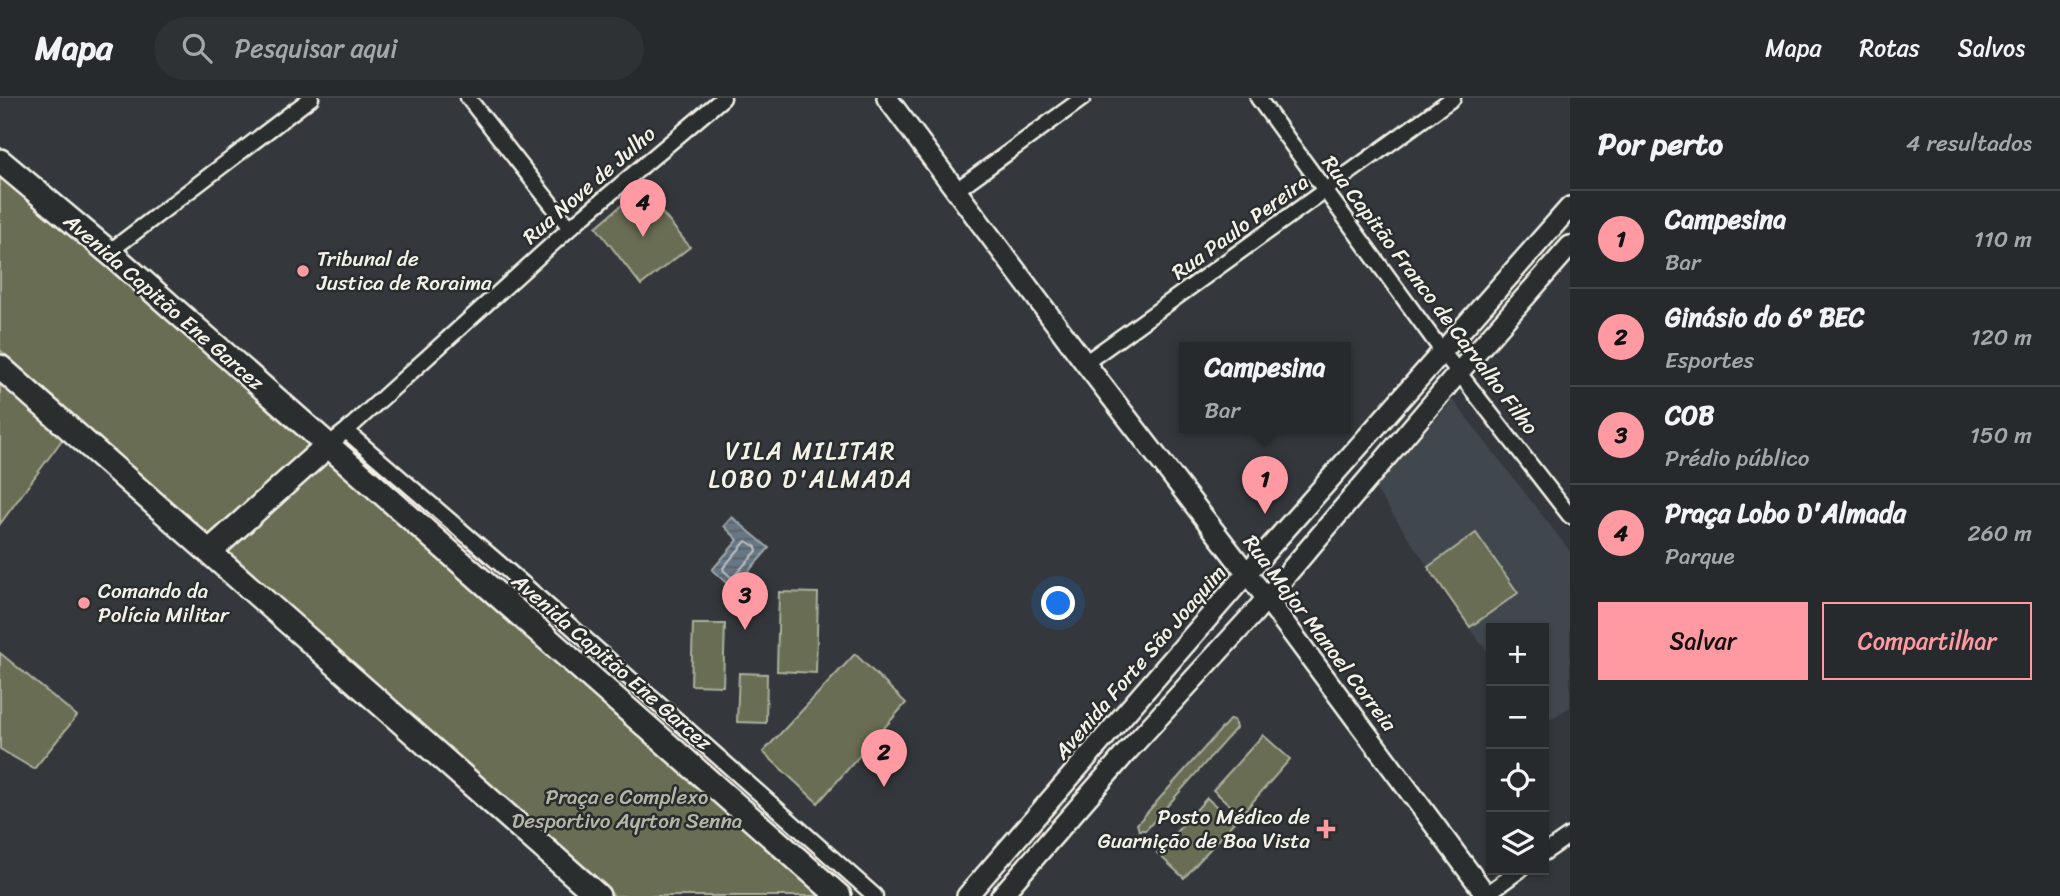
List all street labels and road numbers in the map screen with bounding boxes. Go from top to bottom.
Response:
street label: Rua Nove de Julho [513,116,665,254]
street label: Rua Capitão Franco de Carvalho Filho [1312,147,1549,444]
street label: Rua Paulo Pereira [1163,164,1317,290]
street label: Avenida Capitão Ene Garcez [54,203,273,401]
street label: Rua Major Manoel Correia [1233,526,1407,740]
street label: Avenida Forte São Joaquim [1043,556,1236,769]
street label: Avenida Capitão Ene Garcez [502,563,721,761]

